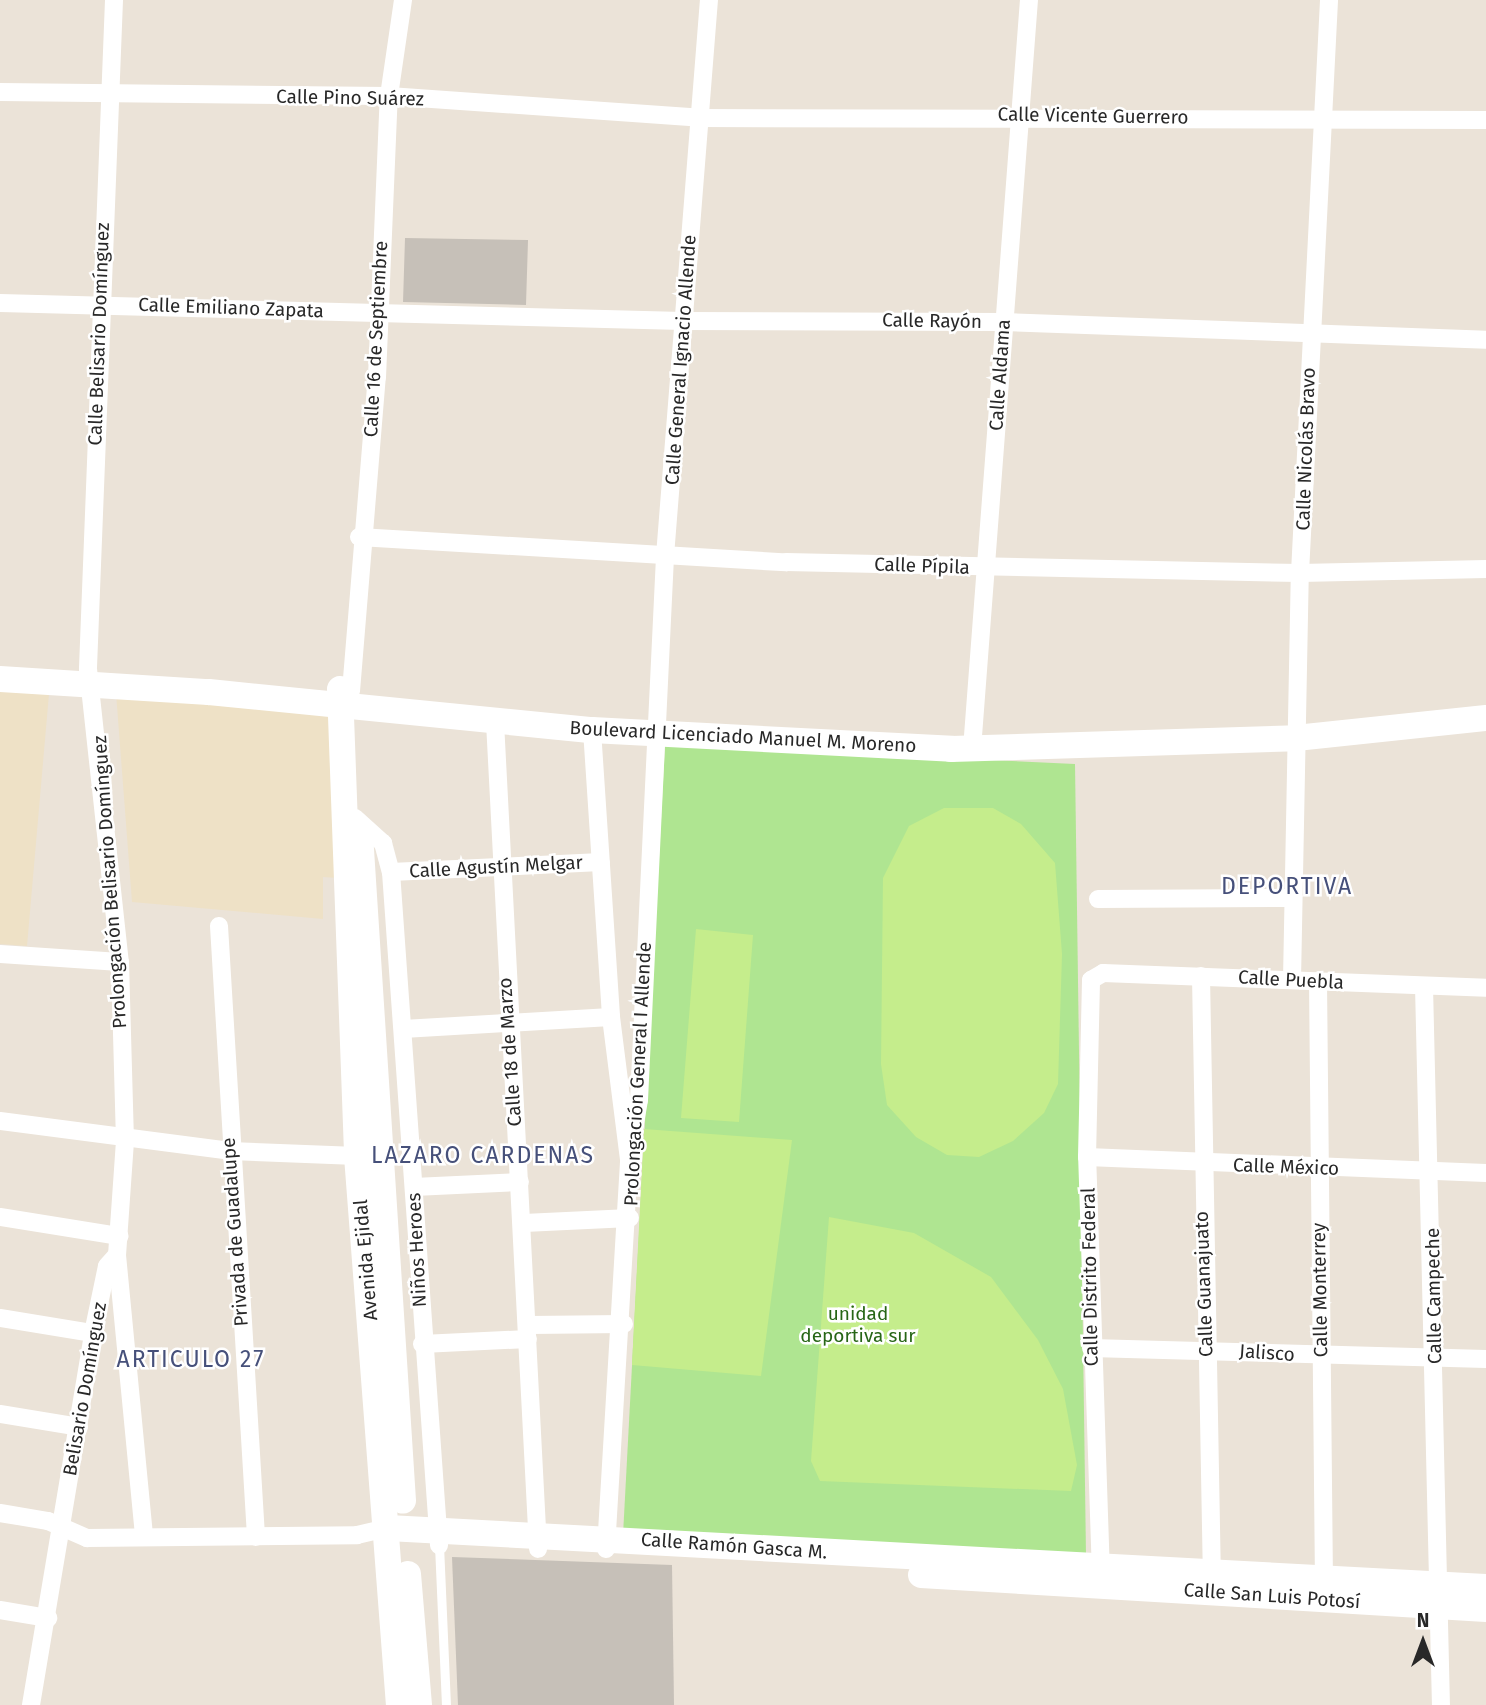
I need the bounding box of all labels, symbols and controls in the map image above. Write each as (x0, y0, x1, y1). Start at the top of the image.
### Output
street label: Calle Pino Suárez (276, 85, 424, 111)
street label: Calle Vicente Guerrero (997, 103, 1189, 129)
street label: Calle Belisario Domínguez (84, 222, 114, 446)
street label: Calle General Ignacio Allende (661, 234, 701, 486)
street label: Calle 16 de Septiembre (359, 240, 393, 438)
street label: Calle Emiliano Zapata (138, 293, 324, 323)
street label: Calle Rayón (882, 309, 982, 333)
street label: Calle Aldama (985, 318, 1015, 432)
street label: Calle Nicolás Bravo (1292, 367, 1320, 531)
street label: Calle Pípila (874, 553, 970, 579)
street label: Boulevard Licenciado Manuel M. Moreno (569, 717, 917, 757)
street label: Prolongación Belisario Domínguez (88, 735, 132, 1029)
street label: Calle Agustín Melgar (409, 851, 583, 883)
district label: DEPORTIVA (1222, 872, 1352, 900)
street label: Prolongación General I Allende (620, 941, 656, 1207)
street label: Calle Puebla (1237, 966, 1345, 994)
street label: Calle 18 de Marzo (493, 977, 527, 1127)
street label: Privada de Guadalupe (217, 1137, 253, 1327)
district label: LAZARO CARDENAS (373, 1141, 593, 1169)
street label: Calle México (1232, 1154, 1340, 1180)
street label: Calle Distrito Federal (1077, 1187, 1103, 1367)
street label: Niños Heroes (403, 1192, 431, 1308)
street label: Avenida Ejidal (349, 1198, 383, 1322)
street label: Calle Guanajuato (1190, 1211, 1218, 1357)
street label: Calle Monterrey (1307, 1222, 1333, 1358)
street label: Calle Campeche (1421, 1228, 1447, 1364)
street label: Belisario Domínguez (58, 1300, 112, 1478)
park label: unidad deportiva sur (800, 1303, 916, 1347)
street label: Jalisco (1239, 1340, 1295, 1366)
district label: ARTICULO 27 (118, 1345, 264, 1373)
street label: Calle Ramón Gasca M. (640, 1528, 828, 1564)
street label: Calle San Luis Potosí (1183, 1578, 1361, 1614)
north arrow (1388, 1607, 1458, 1677)
text: N (1417, 1609, 1429, 1632)

